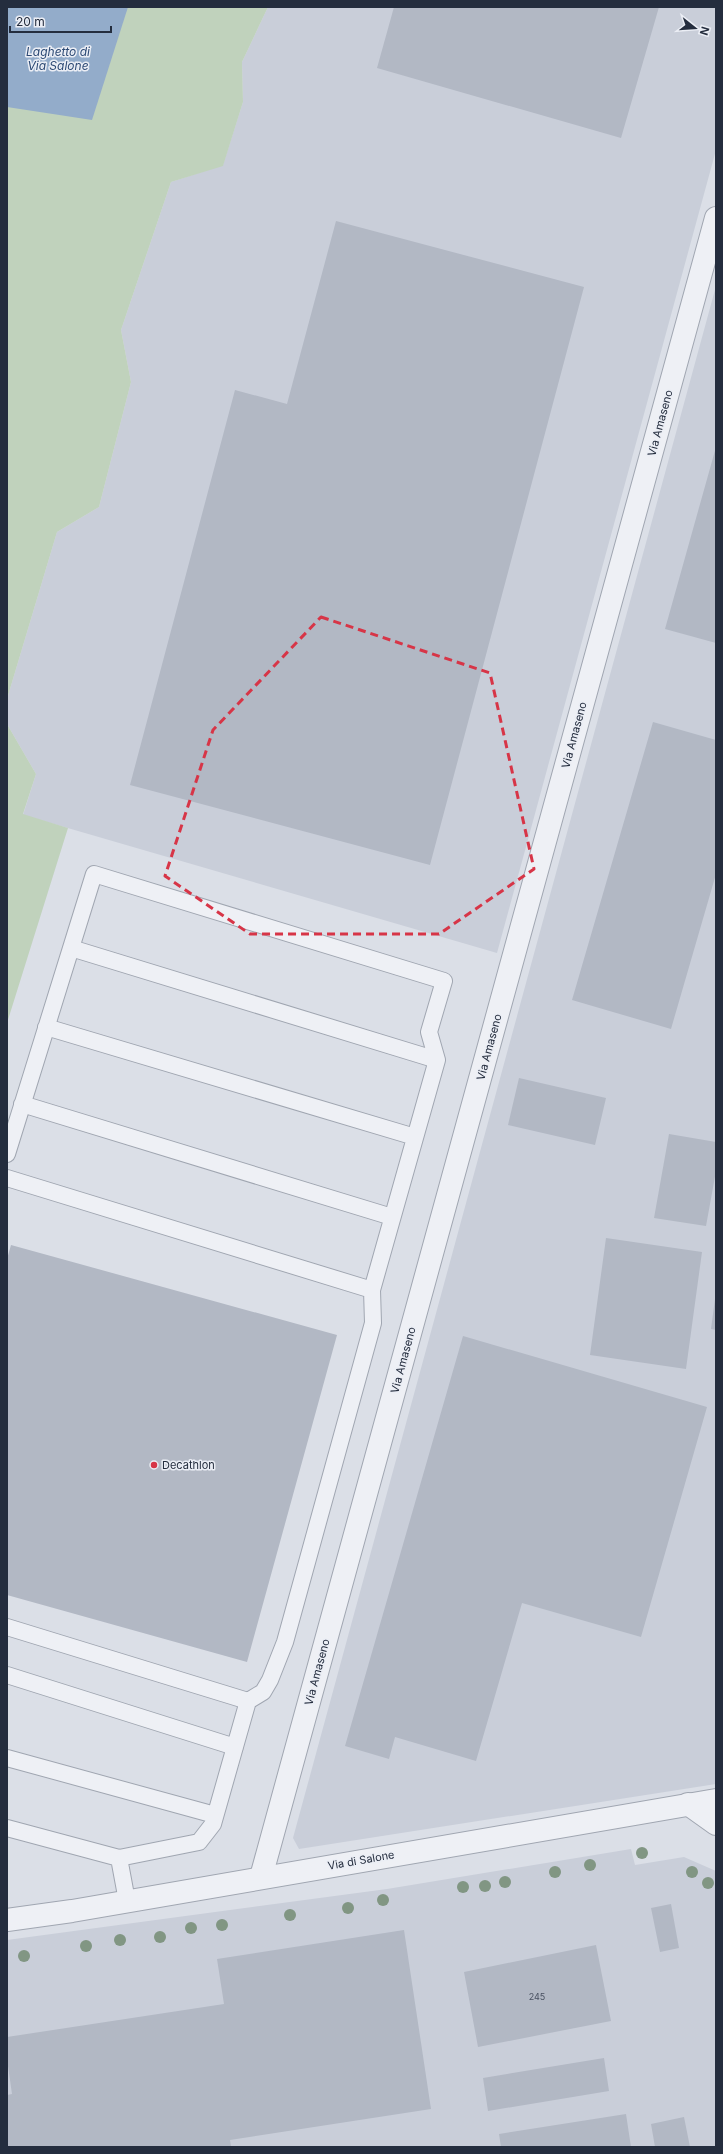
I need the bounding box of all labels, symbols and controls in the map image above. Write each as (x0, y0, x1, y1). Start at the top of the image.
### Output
scale bar (10, 8, 111, 34)
north arrow (675, 8, 715, 48)
text: 20 m (16, 14, 45, 29)
text: N (697, 25, 712, 37)
water label: Laghetto di Via Salone (26, 44, 91, 73)
street label: Via Amaseno (644, 388, 676, 458)
street label: Via Amaseno (558, 700, 590, 770)
street label: Via Amaseno (473, 1012, 505, 1082)
street label: Via Amaseno (387, 1325, 419, 1395)
place label: Decathlon (162, 1458, 215, 1472)
marker: Decathlon (149, 1460, 159, 1470)
street label: Via Amaseno (301, 1637, 333, 1707)
street label: Via di Salone (327, 1847, 395, 1873)
house number: 245 (529, 1991, 545, 2002)

